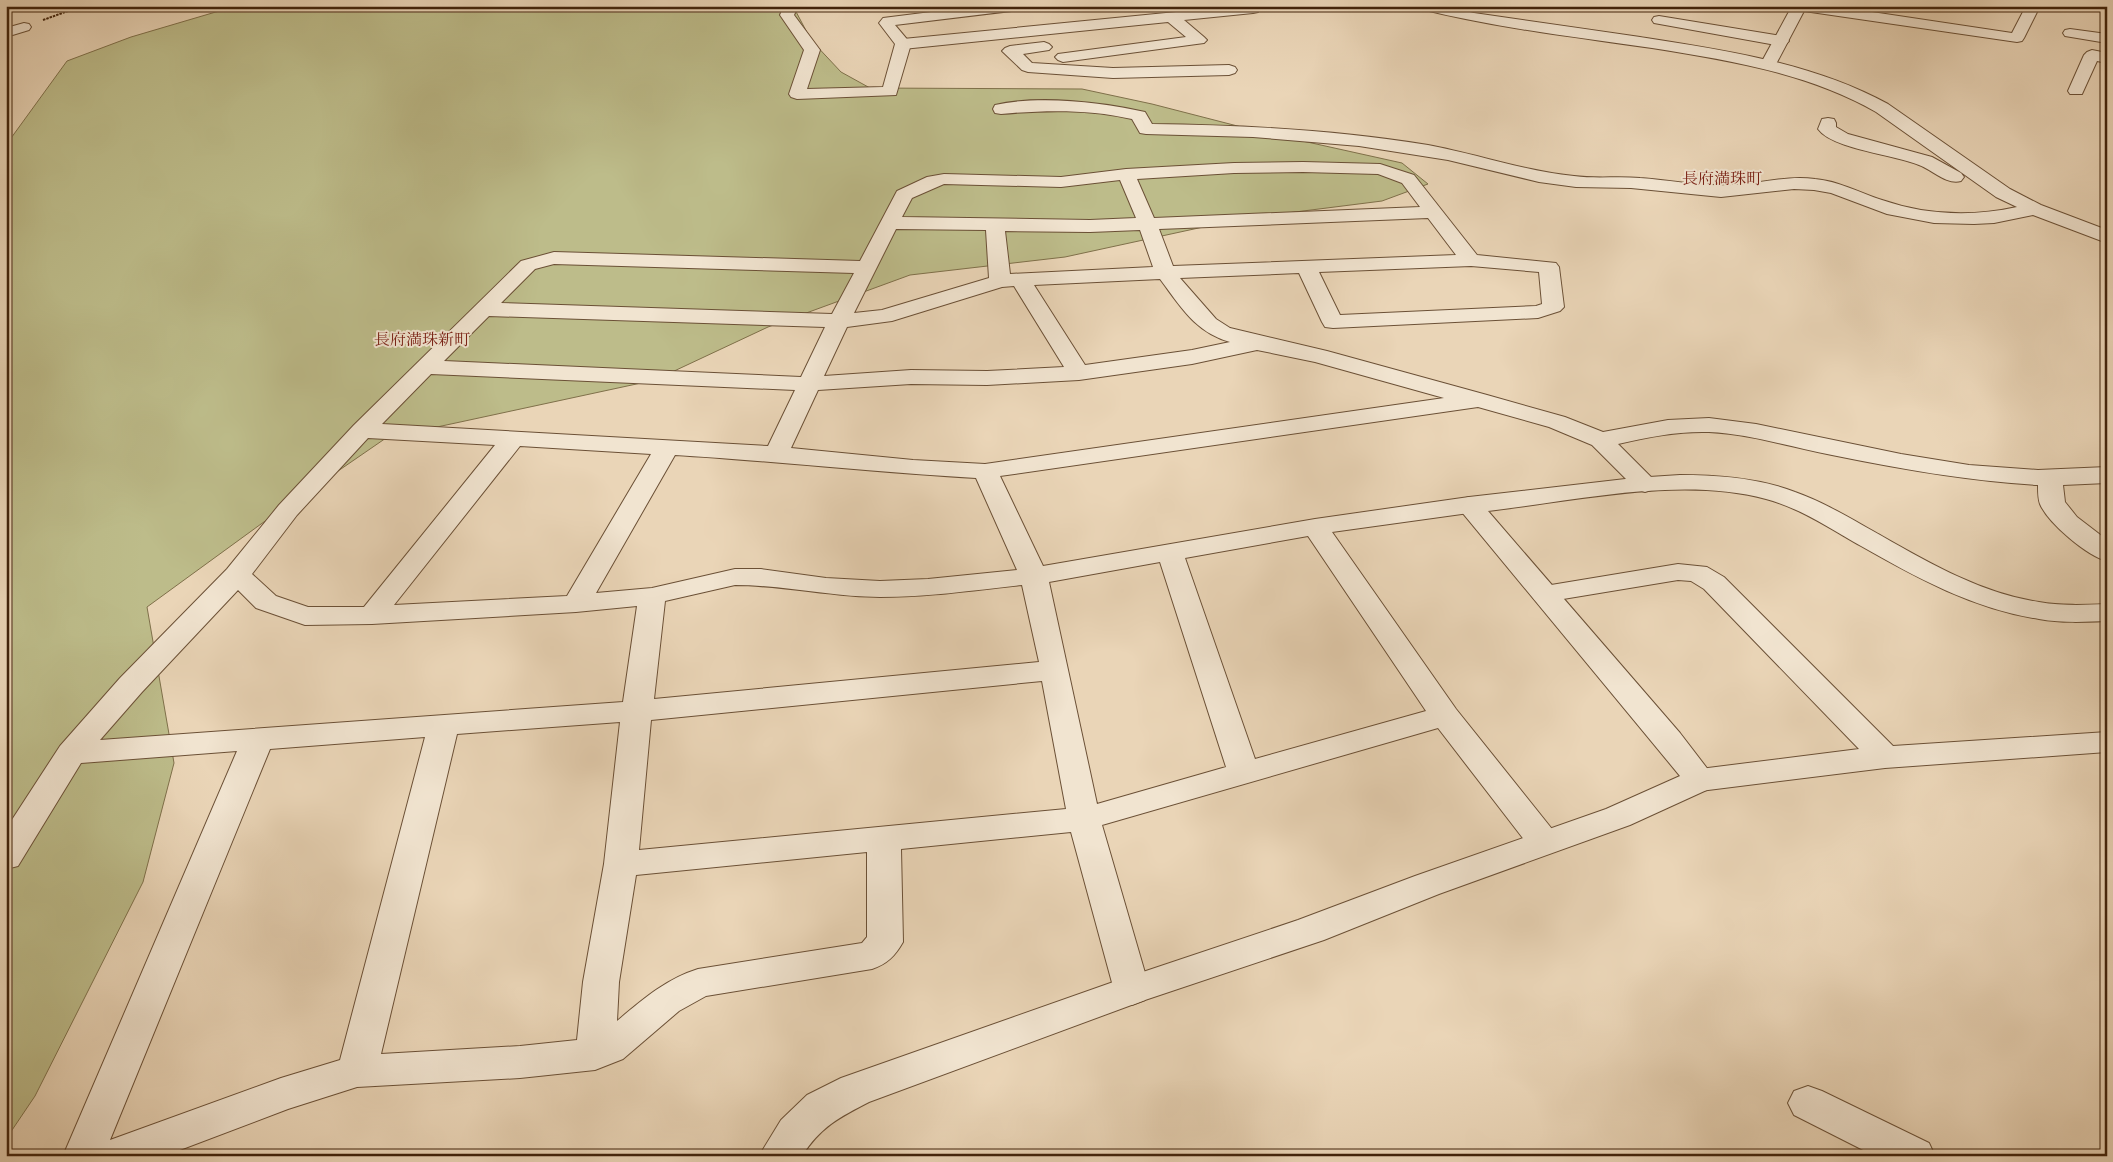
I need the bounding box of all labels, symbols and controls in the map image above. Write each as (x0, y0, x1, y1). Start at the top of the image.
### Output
district label: 長府満珠町 (1682, 169, 1762, 192)
district label: 長府満珠新町 (374, 330, 470, 353)

